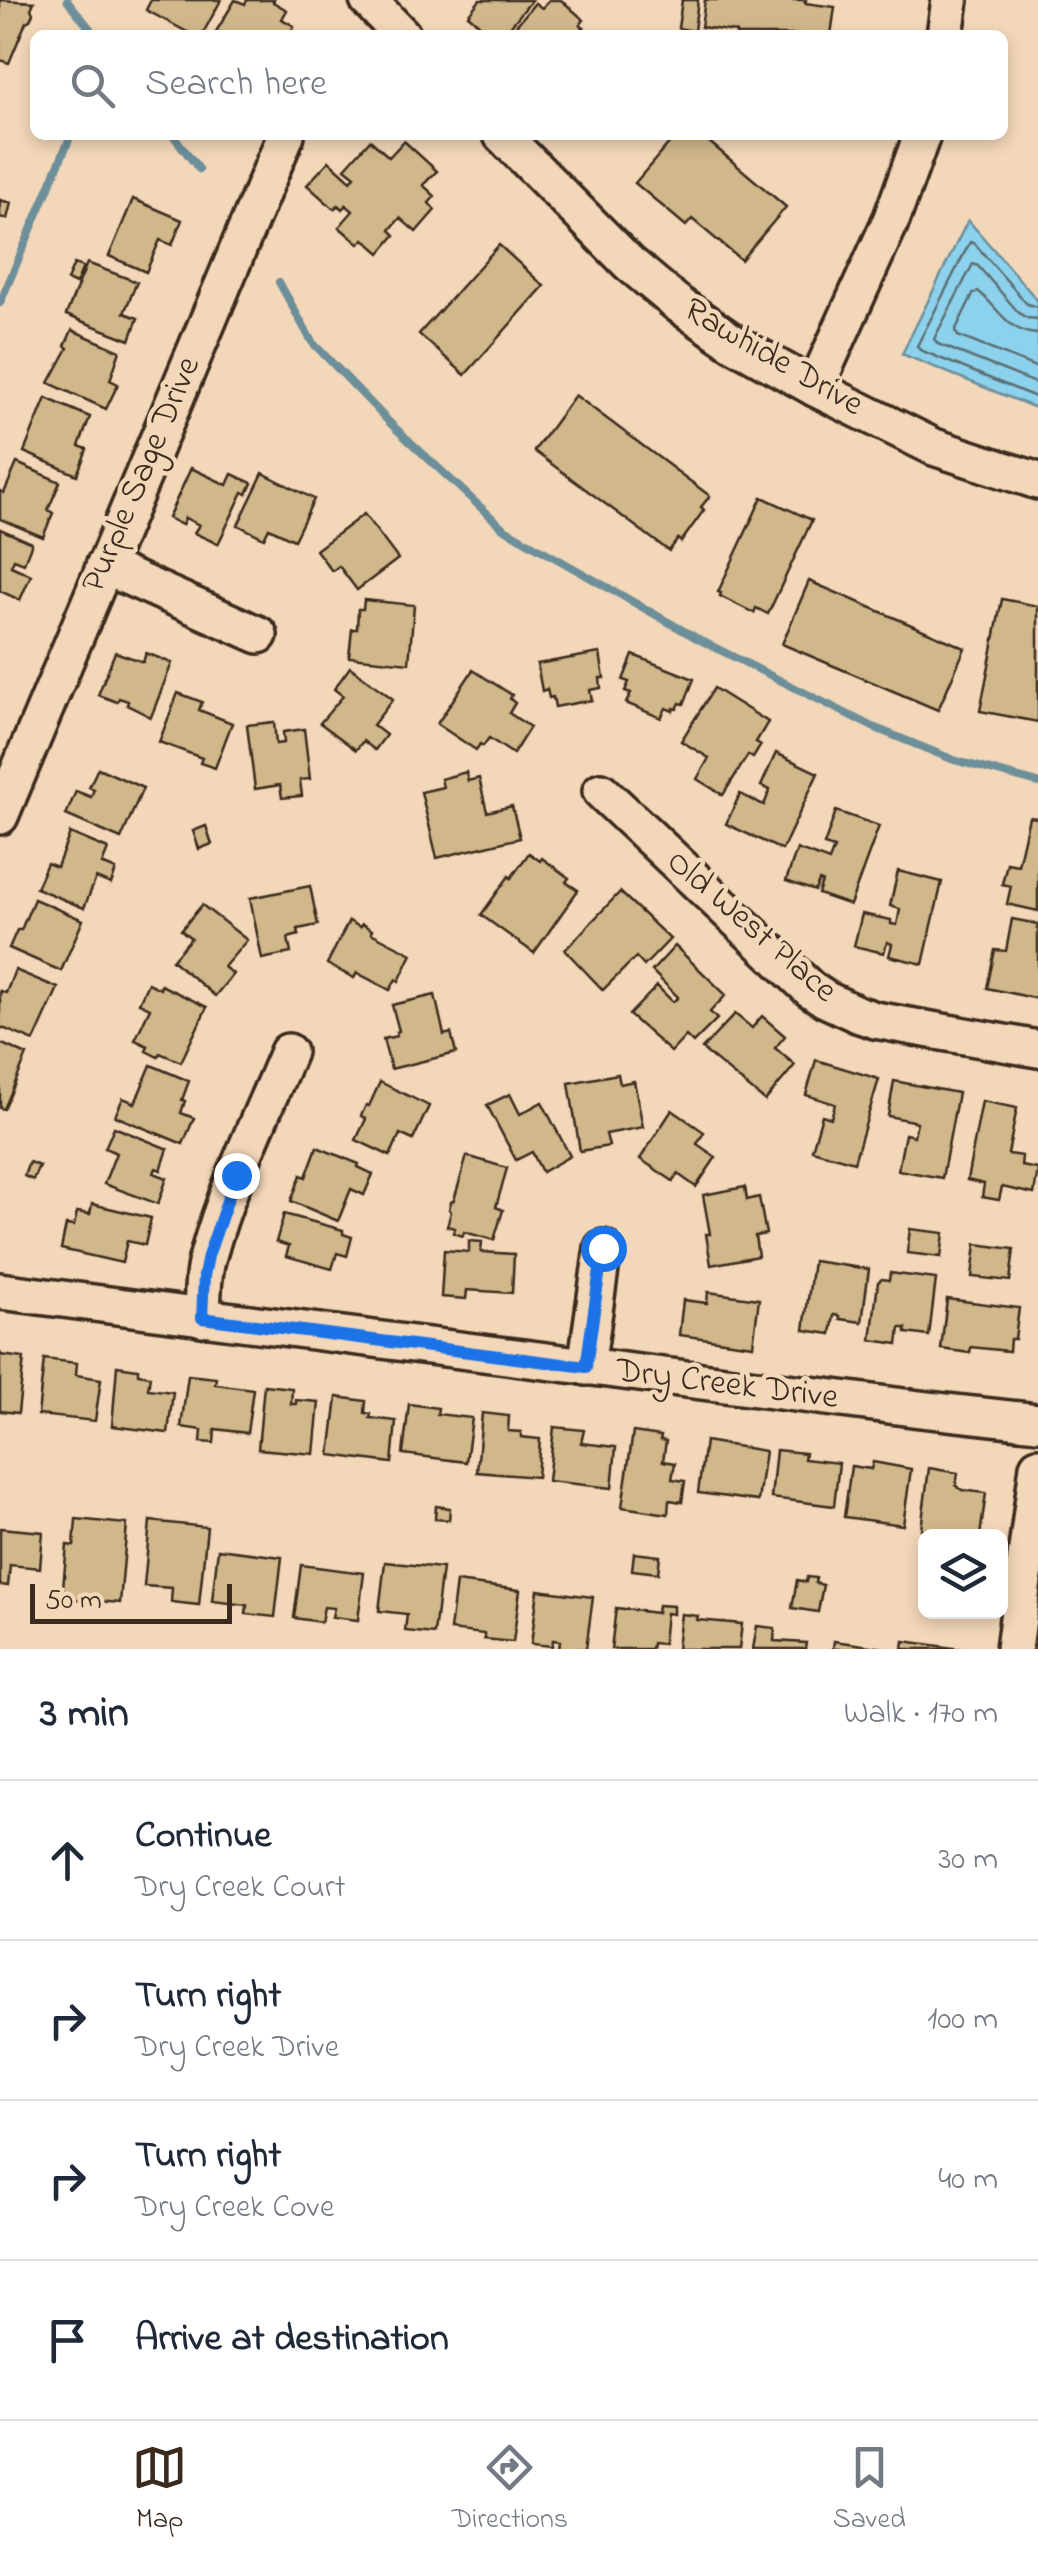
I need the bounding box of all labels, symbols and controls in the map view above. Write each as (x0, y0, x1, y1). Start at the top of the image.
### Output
search box (30, 30, 1008, 140)
text: Search here (145, 57, 327, 113)
icon: search (65, 58, 120, 113)
street label: Rawhide Drive (673, 286, 873, 430)
street label: Purple Sage Drive (69, 349, 215, 601)
street label: Old West Place (654, 838, 848, 1016)
route end (214, 1153, 260, 1199)
route start (581, 1226, 627, 1272)
street label: Dry Creek Drive (612, 1346, 841, 1424)
map controls (918, 1529, 1008, 1619)
button: layers (918, 1529, 1008, 1619)
scale bar (30, 1579, 232, 1624)
text: 50 m (45, 1581, 102, 1622)
text: 3 min (40, 1684, 129, 1745)
text: Walk · 170 m (844, 1691, 998, 1738)
text: Continue (135, 1809, 271, 1865)
icon: ahead (40, 1833, 95, 1888)
text: 30 m (938, 1837, 998, 1884)
text: Dry Creek Court (135, 1865, 345, 1912)
text: Turn right (135, 1969, 281, 2025)
icon: right (40, 1993, 95, 2048)
text: 100 m (927, 1997, 998, 2044)
text: Dry Creek Drive (135, 2025, 339, 2072)
text: Turn right (135, 2129, 281, 2185)
icon: right (40, 2153, 95, 2208)
text: 40 m (938, 2157, 998, 2204)
text: Dry Creek Cove (135, 2185, 334, 2232)
text: Arrive at destination (135, 2312, 449, 2368)
icon: arrive (40, 2313, 95, 2368)
tab: Map (132, 2440, 187, 2541)
tab: Directions (452, 2440, 568, 2541)
tab: Saved (833, 2440, 906, 2541)

